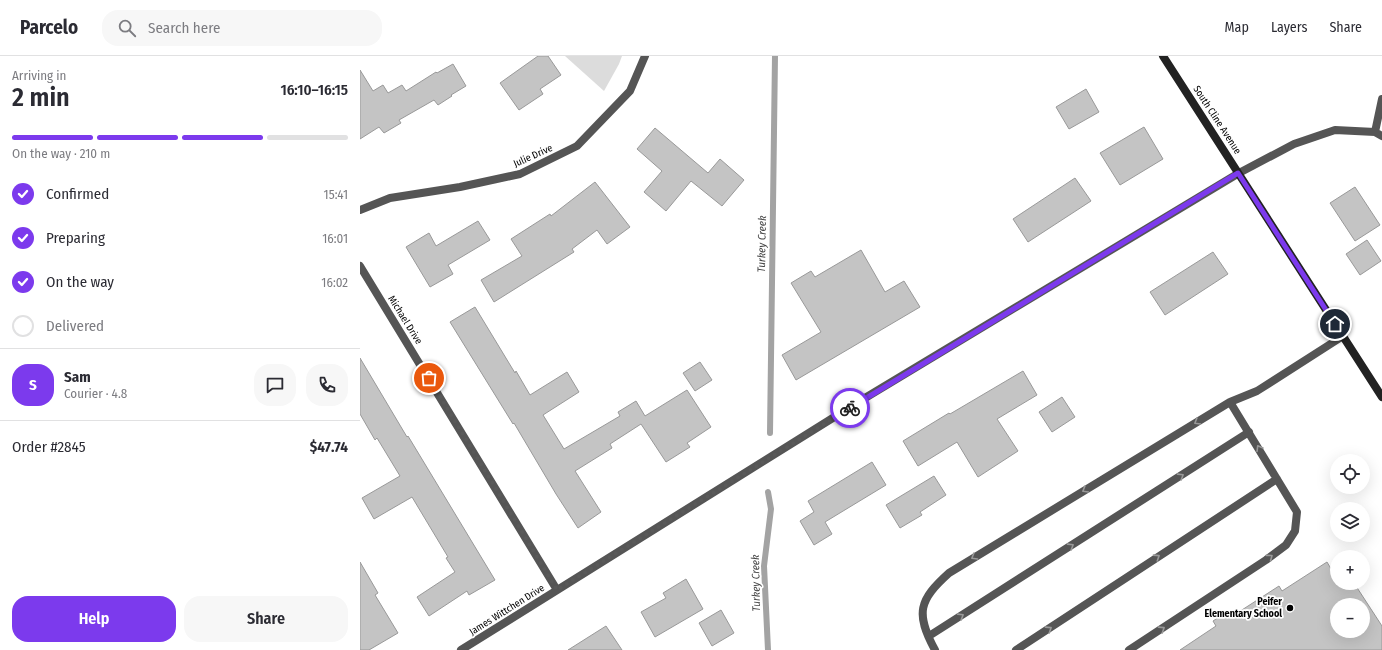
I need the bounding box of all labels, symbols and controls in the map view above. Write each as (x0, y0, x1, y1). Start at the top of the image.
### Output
search box (102, 10, 382, 46)
text: Parcelo (20, 16, 78, 39)
icon: search (116, 17, 138, 39)
text: Search here (148, 19, 220, 37)
text: Map (1225, 19, 1249, 36)
text: Layers (1271, 19, 1307, 36)
text: Share (1329, 19, 1362, 36)
text: Arriving in (12, 68, 66, 83)
text: 16:10–16:15 (280, 81, 348, 99)
text: 2 min (12, 82, 70, 113)
street label: South Cline Avenue (1190, 84, 1244, 156)
street label: Julie Drive (512, 142, 554, 170)
text: On the way · 210 m (12, 146, 110, 161)
icon: check (12, 183, 34, 205)
text: Confirmed (46, 185, 109, 203)
text: 15:41 (324, 187, 348, 202)
water label: Turkey Creek (755, 215, 769, 273)
icon: check (12, 227, 34, 249)
text: Preparing (46, 229, 105, 247)
text: 16:01 (322, 231, 348, 246)
icon: check (12, 271, 34, 293)
text: On the way (46, 273, 114, 291)
text: 16:02 (321, 275, 348, 290)
street label: Michael Drive (385, 293, 425, 347)
pin (1318, 307, 1352, 341)
icon: home (1324, 313, 1346, 335)
text: Delivered (46, 317, 104, 335)
pin (412, 361, 446, 395)
button: chat (254, 364, 296, 406)
button: phone (306, 364, 348, 406)
icon: bag (418, 367, 440, 389)
text: Sam (64, 368, 91, 386)
text: S (29, 376, 37, 394)
text: Courier · 4.8 (64, 386, 127, 401)
courier (830, 388, 870, 428)
icon: bike (839, 397, 861, 419)
one-way arrow (1194, 418, 1201, 425)
text: Order #2845 (12, 438, 86, 456)
text: $47.74 (310, 438, 348, 456)
one-way arrow (1256, 446, 1263, 453)
map controls (1330, 454, 1370, 638)
button: locate (1330, 454, 1370, 494)
one-way arrow (1177, 473, 1184, 481)
one-way arrow (1083, 485, 1090, 492)
button: layers (1330, 502, 1370, 542)
one-way arrow (1067, 543, 1074, 550)
button: + (1330, 550, 1370, 590)
one-way arrow (971, 553, 978, 560)
water label: Turkey Creek (749, 554, 763, 612)
one-way arrow (1153, 555, 1160, 562)
one-way arrow (1266, 555, 1273, 562)
street label: James Wittchen Drive (467, 582, 547, 638)
button: Help (12, 596, 176, 642)
button: Share (184, 596, 348, 642)
place label: Peifer Elementary School (1205, 596, 1282, 620)
button: − (1330, 598, 1370, 638)
marker: Peifer Elementary School (1285, 603, 1295, 613)
one-way arrow (957, 613, 964, 620)
one-way arrow (1045, 626, 1052, 633)
one-way arrow (1158, 626, 1165, 633)

